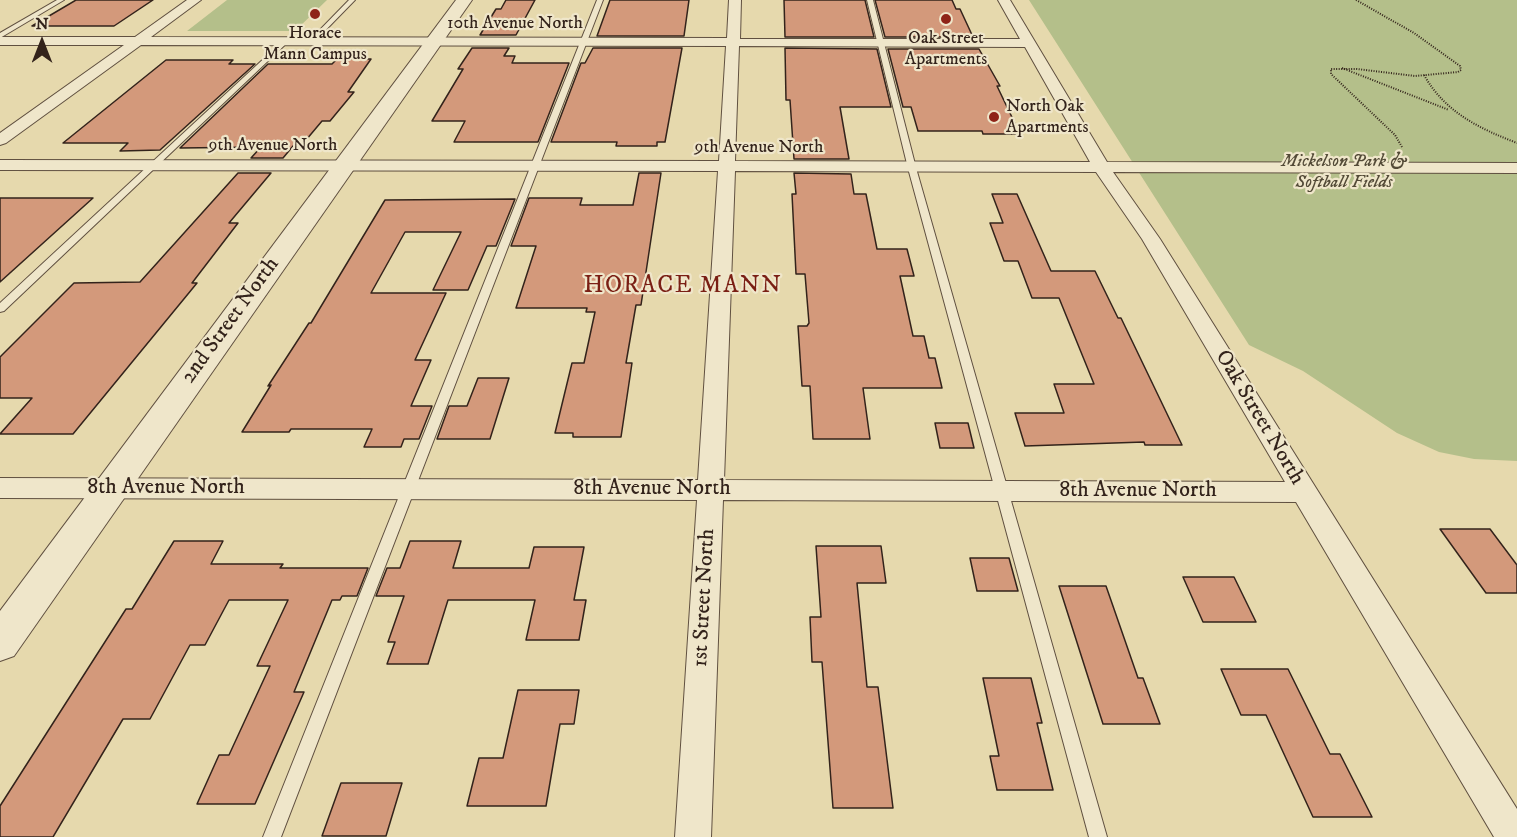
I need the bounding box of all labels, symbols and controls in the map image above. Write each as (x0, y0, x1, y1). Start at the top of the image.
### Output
marker: Horace Mann Campus (308, 7, 322, 21)
north arrow (12, 12, 72, 72)
marker: Oak Street Apartments (939, 12, 953, 26)
street label: 10th Avenue North (447, 13, 583, 35)
text: N (35, 14, 49, 34)
place label: Horace Mann Campus (263, 23, 367, 66)
place label: Oak Street Apartments (905, 28, 987, 70)
place label: North Oak Apartments (1006, 96, 1089, 138)
marker: North Oak Apartments (987, 110, 1001, 124)
street label: 9th Avenue North (209, 135, 337, 157)
street label: 9th Avenue North (695, 137, 823, 159)
park label: Mickelson Park & Softball Fields (1282, 151, 1406, 194)
street label: 2nd Street North (176, 253, 286, 389)
district label: HORACE MANN (584, 273, 782, 301)
street label: Oak Street North (1208, 346, 1310, 490)
street label: 8th Avenue North (87, 475, 245, 501)
street label: 8th Avenue North (573, 476, 731, 502)
street label: 8th Avenue North (1059, 478, 1217, 504)
street label: 1st Street North (688, 528, 722, 668)

